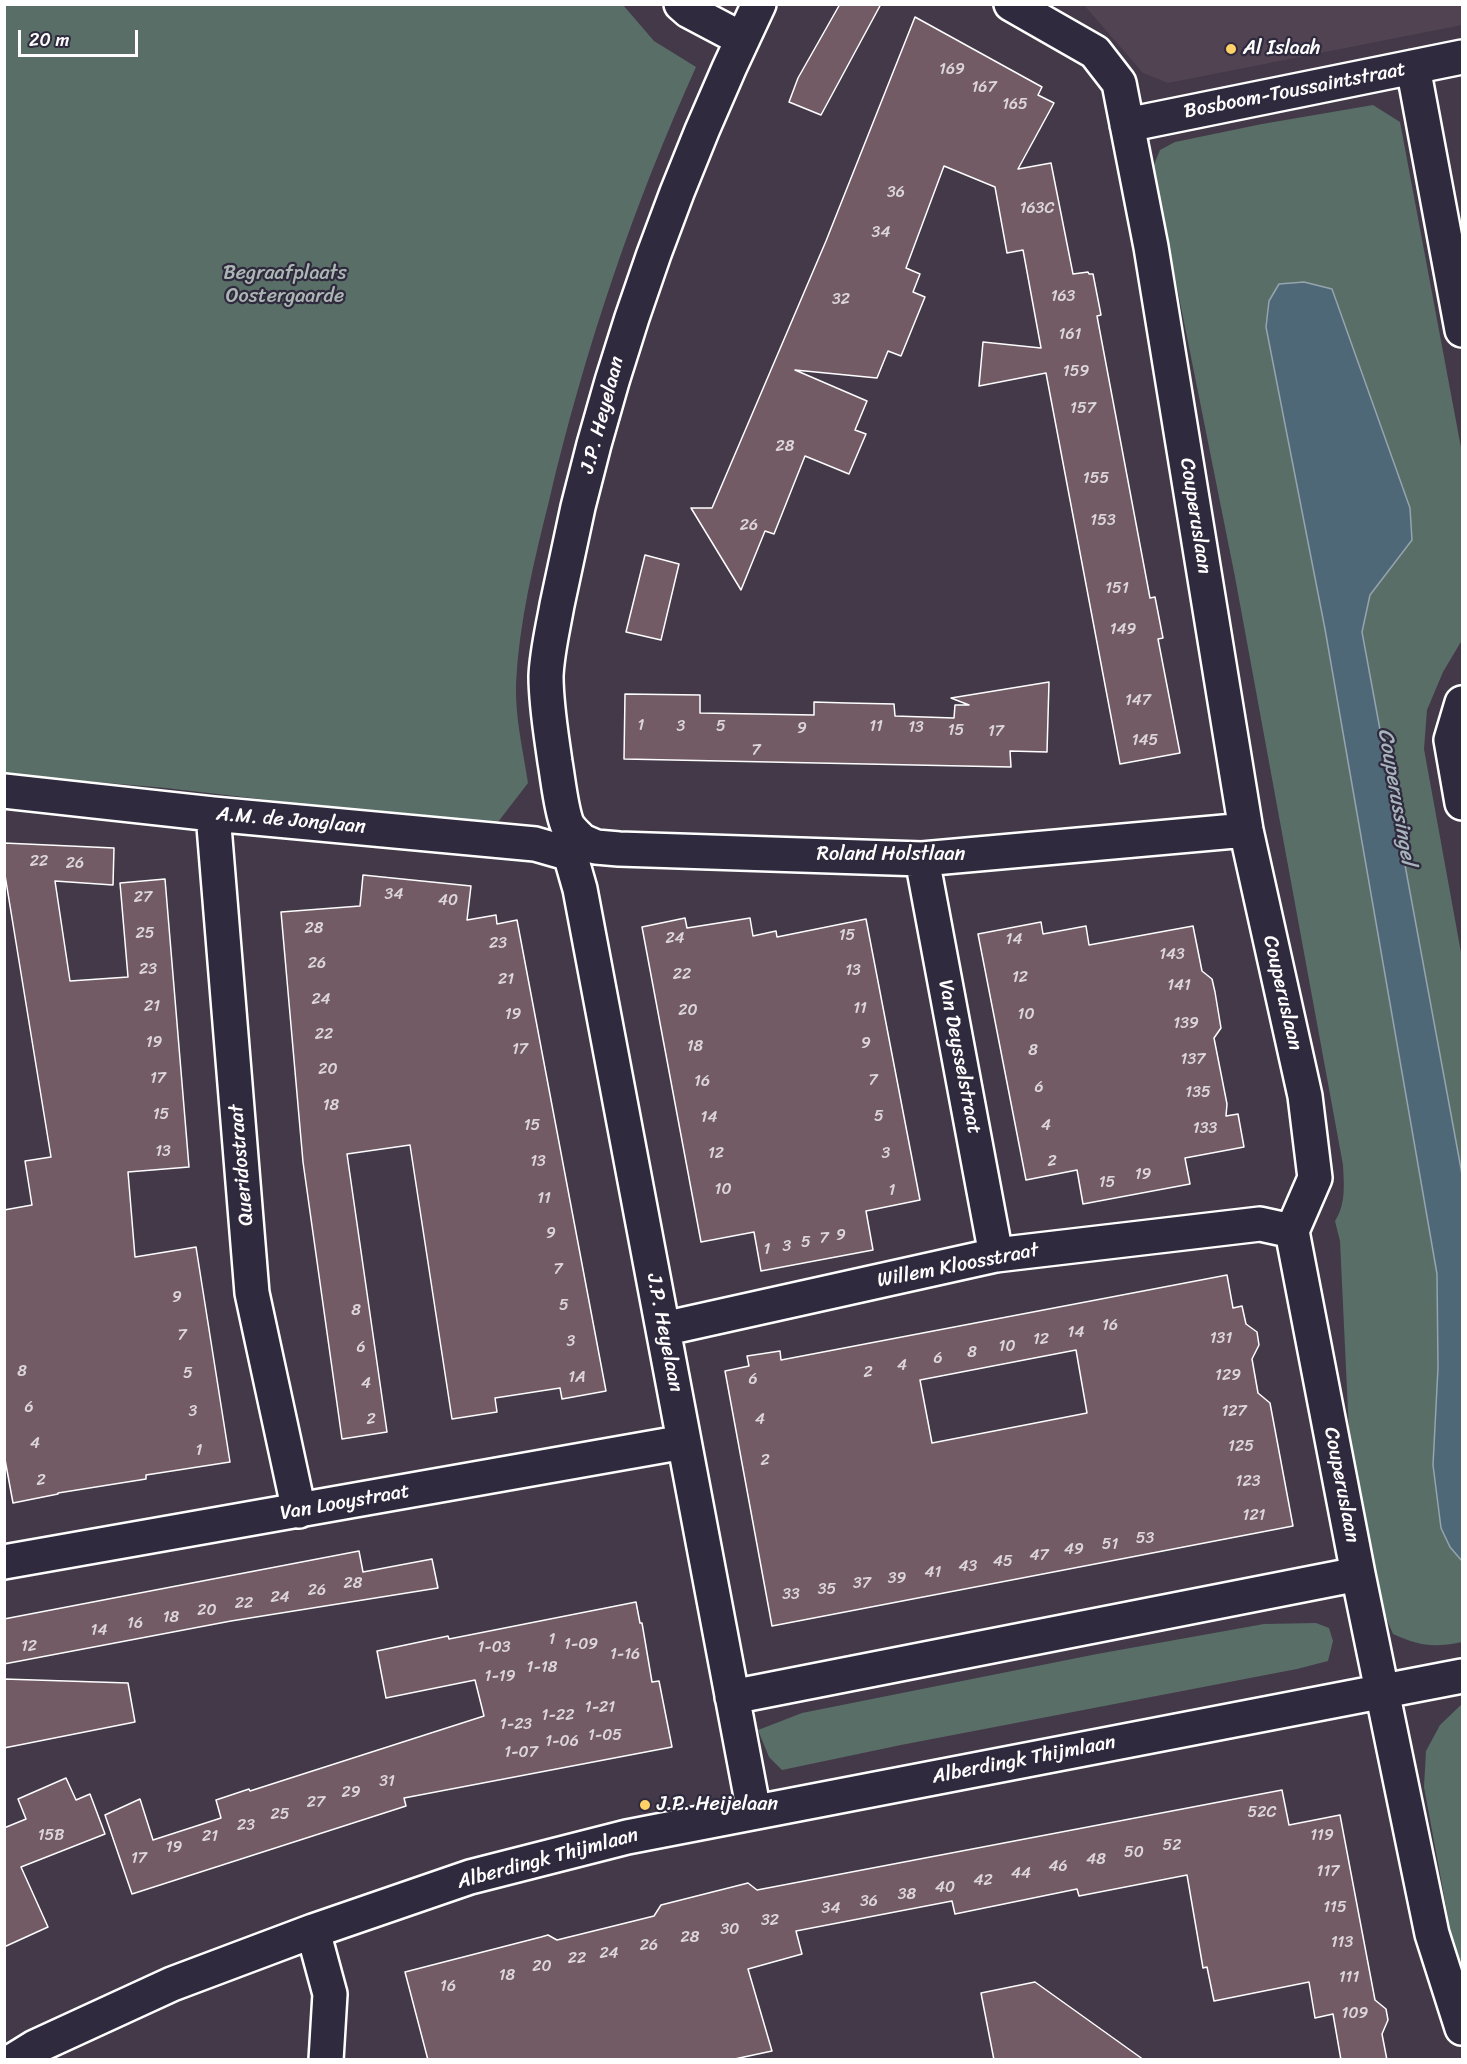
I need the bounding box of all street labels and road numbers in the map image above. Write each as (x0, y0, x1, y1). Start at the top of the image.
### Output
street label: Bosboom-Toussaintstraat (1182, 58, 1408, 124)
street label: J.P. Heyelaan (576, 354, 630, 476)
street label: Couperuslaan (1174, 456, 1216, 576)
street label: A.M. de Jonglaan (215, 803, 367, 839)
street label: Roland Holstlaan (817, 843, 965, 867)
street label: Couperuslaan (1257, 933, 1307, 1053)
street label: Van Deysselstraat (932, 978, 986, 1136)
street label: Queridostraat (225, 1103, 259, 1227)
street label: Willem Kloosstraat (875, 1239, 1041, 1293)
street label: J.P. Heyelaan (641, 1272, 687, 1394)
street label: Couperuslaan (1318, 1425, 1364, 1545)
street label: Van Looystraat (279, 1480, 411, 1526)
street label: Alberdingk Thijmlaan (930, 1730, 1118, 1790)
street label: Alberdingk Thijmlaan (455, 1823, 641, 1895)

